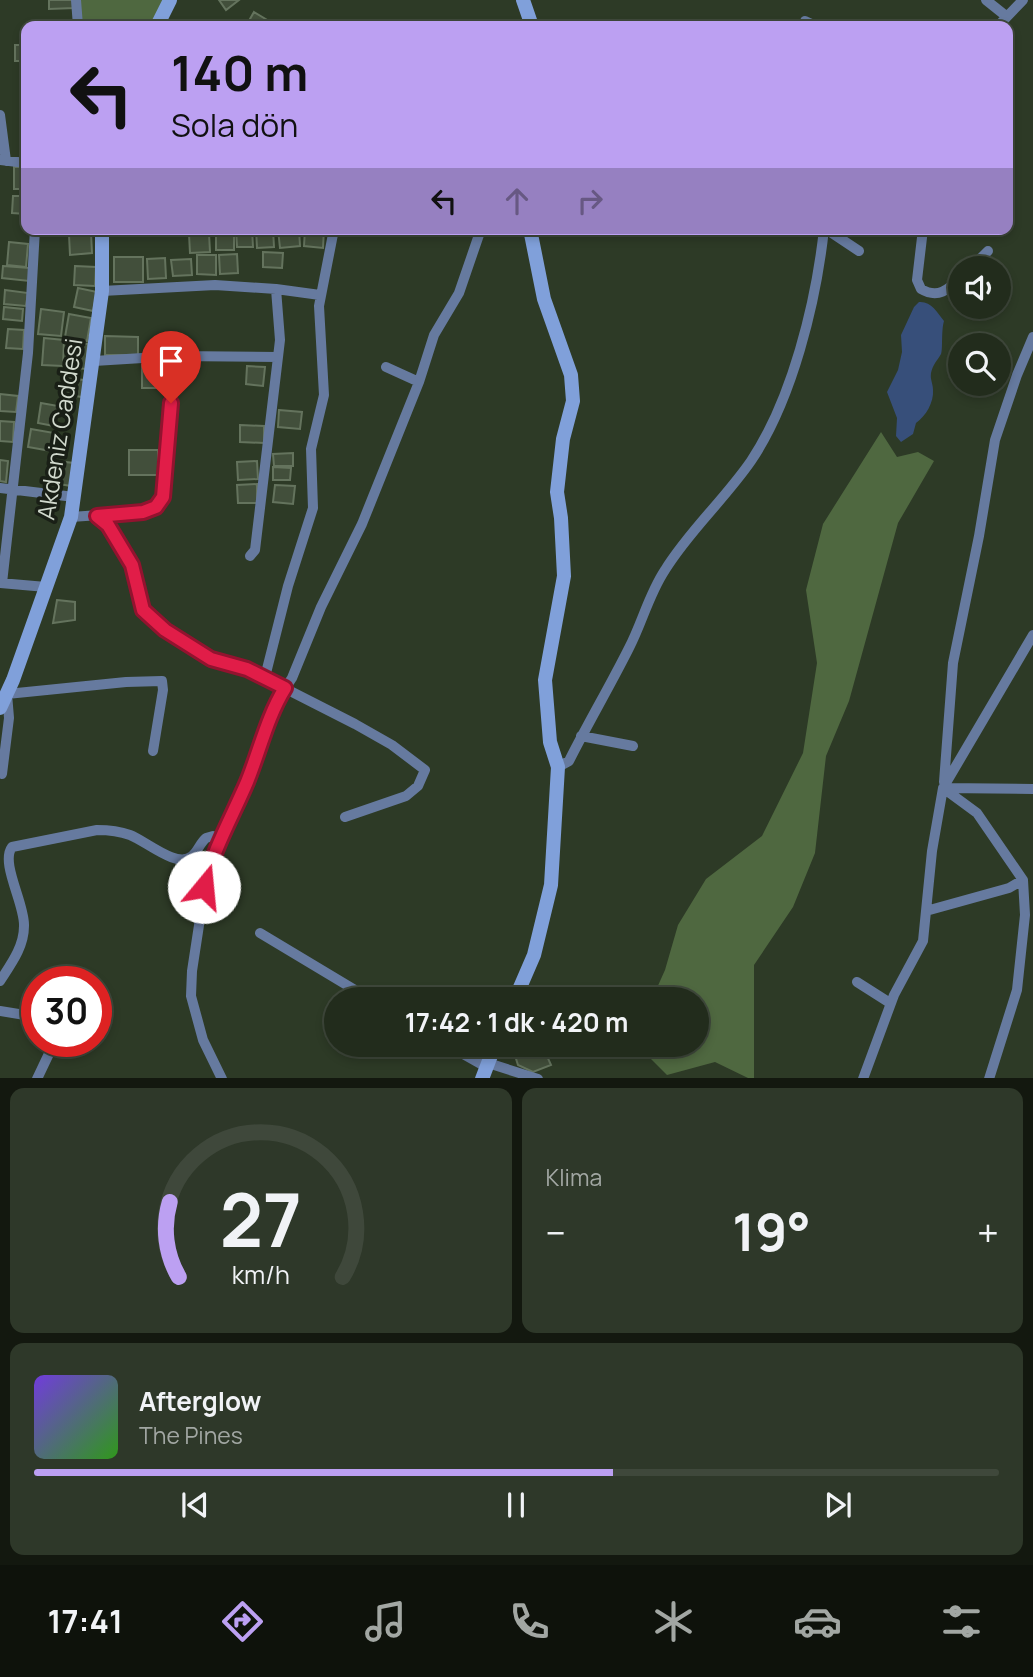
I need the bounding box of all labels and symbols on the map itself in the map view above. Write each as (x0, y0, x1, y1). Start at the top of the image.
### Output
pin (141, 331, 201, 403)
street label: Akdeniz Caddesi (28, 336, 90, 522)
position arrow (167, 850, 241, 924)
speed limit sign: 30 (21, 966, 112, 1057)

